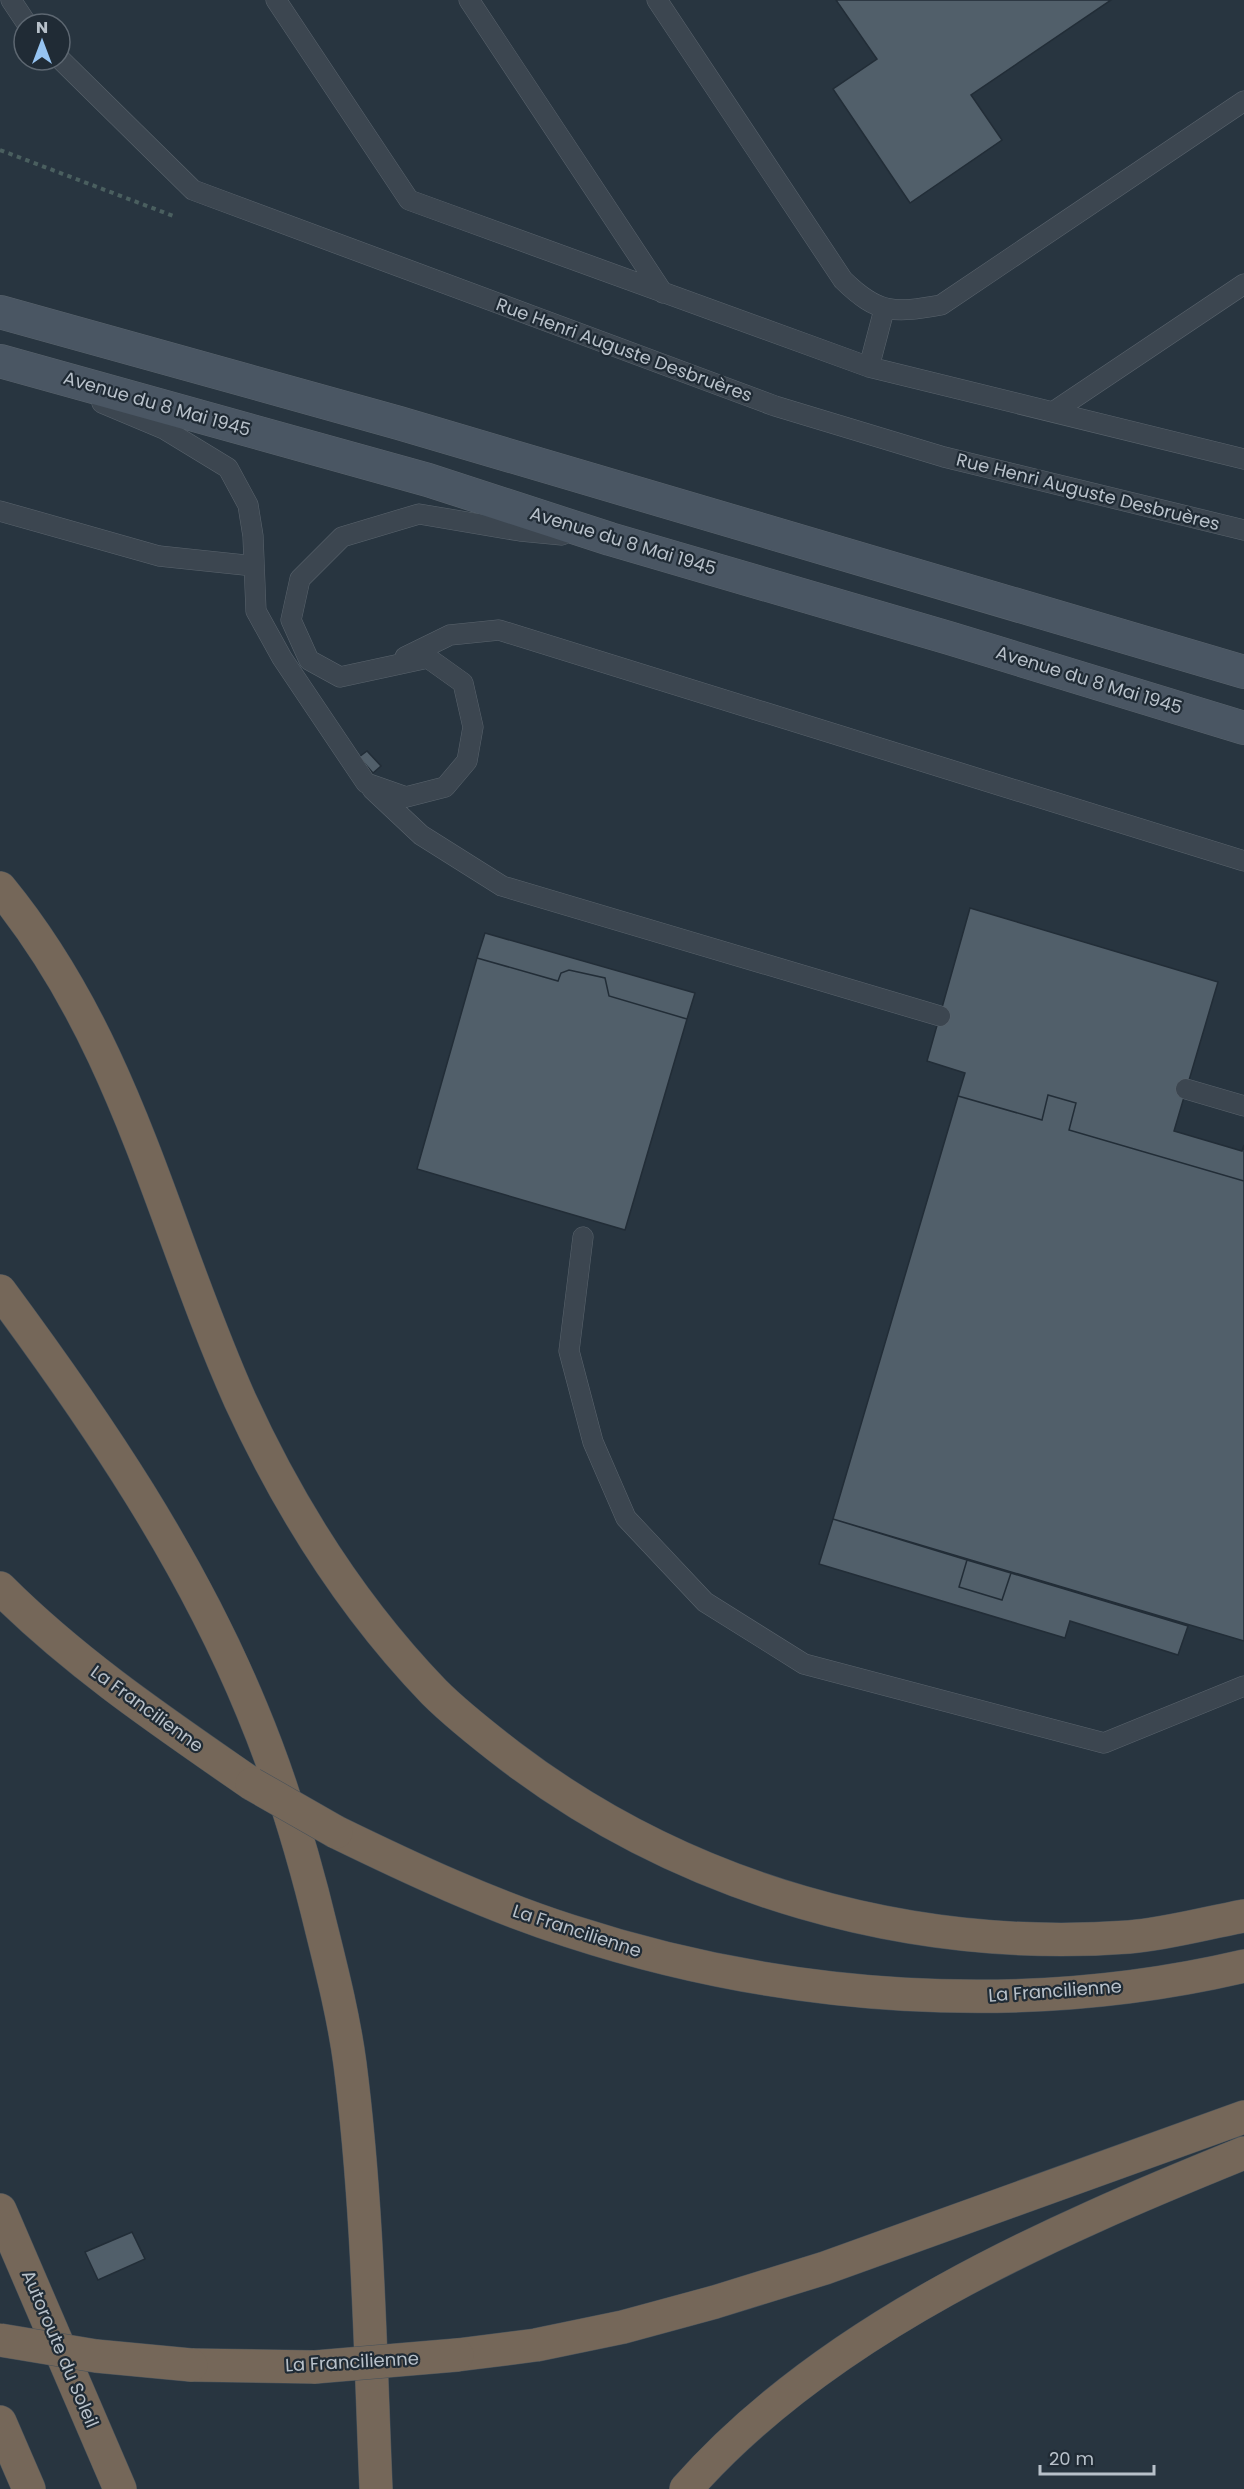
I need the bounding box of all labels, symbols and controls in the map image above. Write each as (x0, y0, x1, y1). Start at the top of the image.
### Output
north arrow (12, 12, 72, 72)
text: N (36, 16, 48, 39)
street label: Rue Henri Auguste Desbruères (493, 291, 756, 408)
street label: Avenue du 8 Mai 1945 (61, 365, 254, 442)
street label: Rue Henri Auguste Desbruères (954, 447, 1223, 536)
street label: Avenue du 8 Mai 1945 (527, 500, 719, 581)
street label: Avenue du 8 Mai 1945 (993, 639, 1185, 720)
street label: La Francilienne (86, 1659, 209, 1758)
street label: La Francilienne (510, 1898, 645, 1963)
street label: La Francilienne (987, 1973, 1123, 2008)
street label: Autoroute du Soleil (16, 2266, 105, 2431)
street label: La Francilienne (285, 2346, 419, 2377)
scale bar (1040, 2438, 1154, 2476)
text: 20 m (1049, 2446, 1094, 2471)

